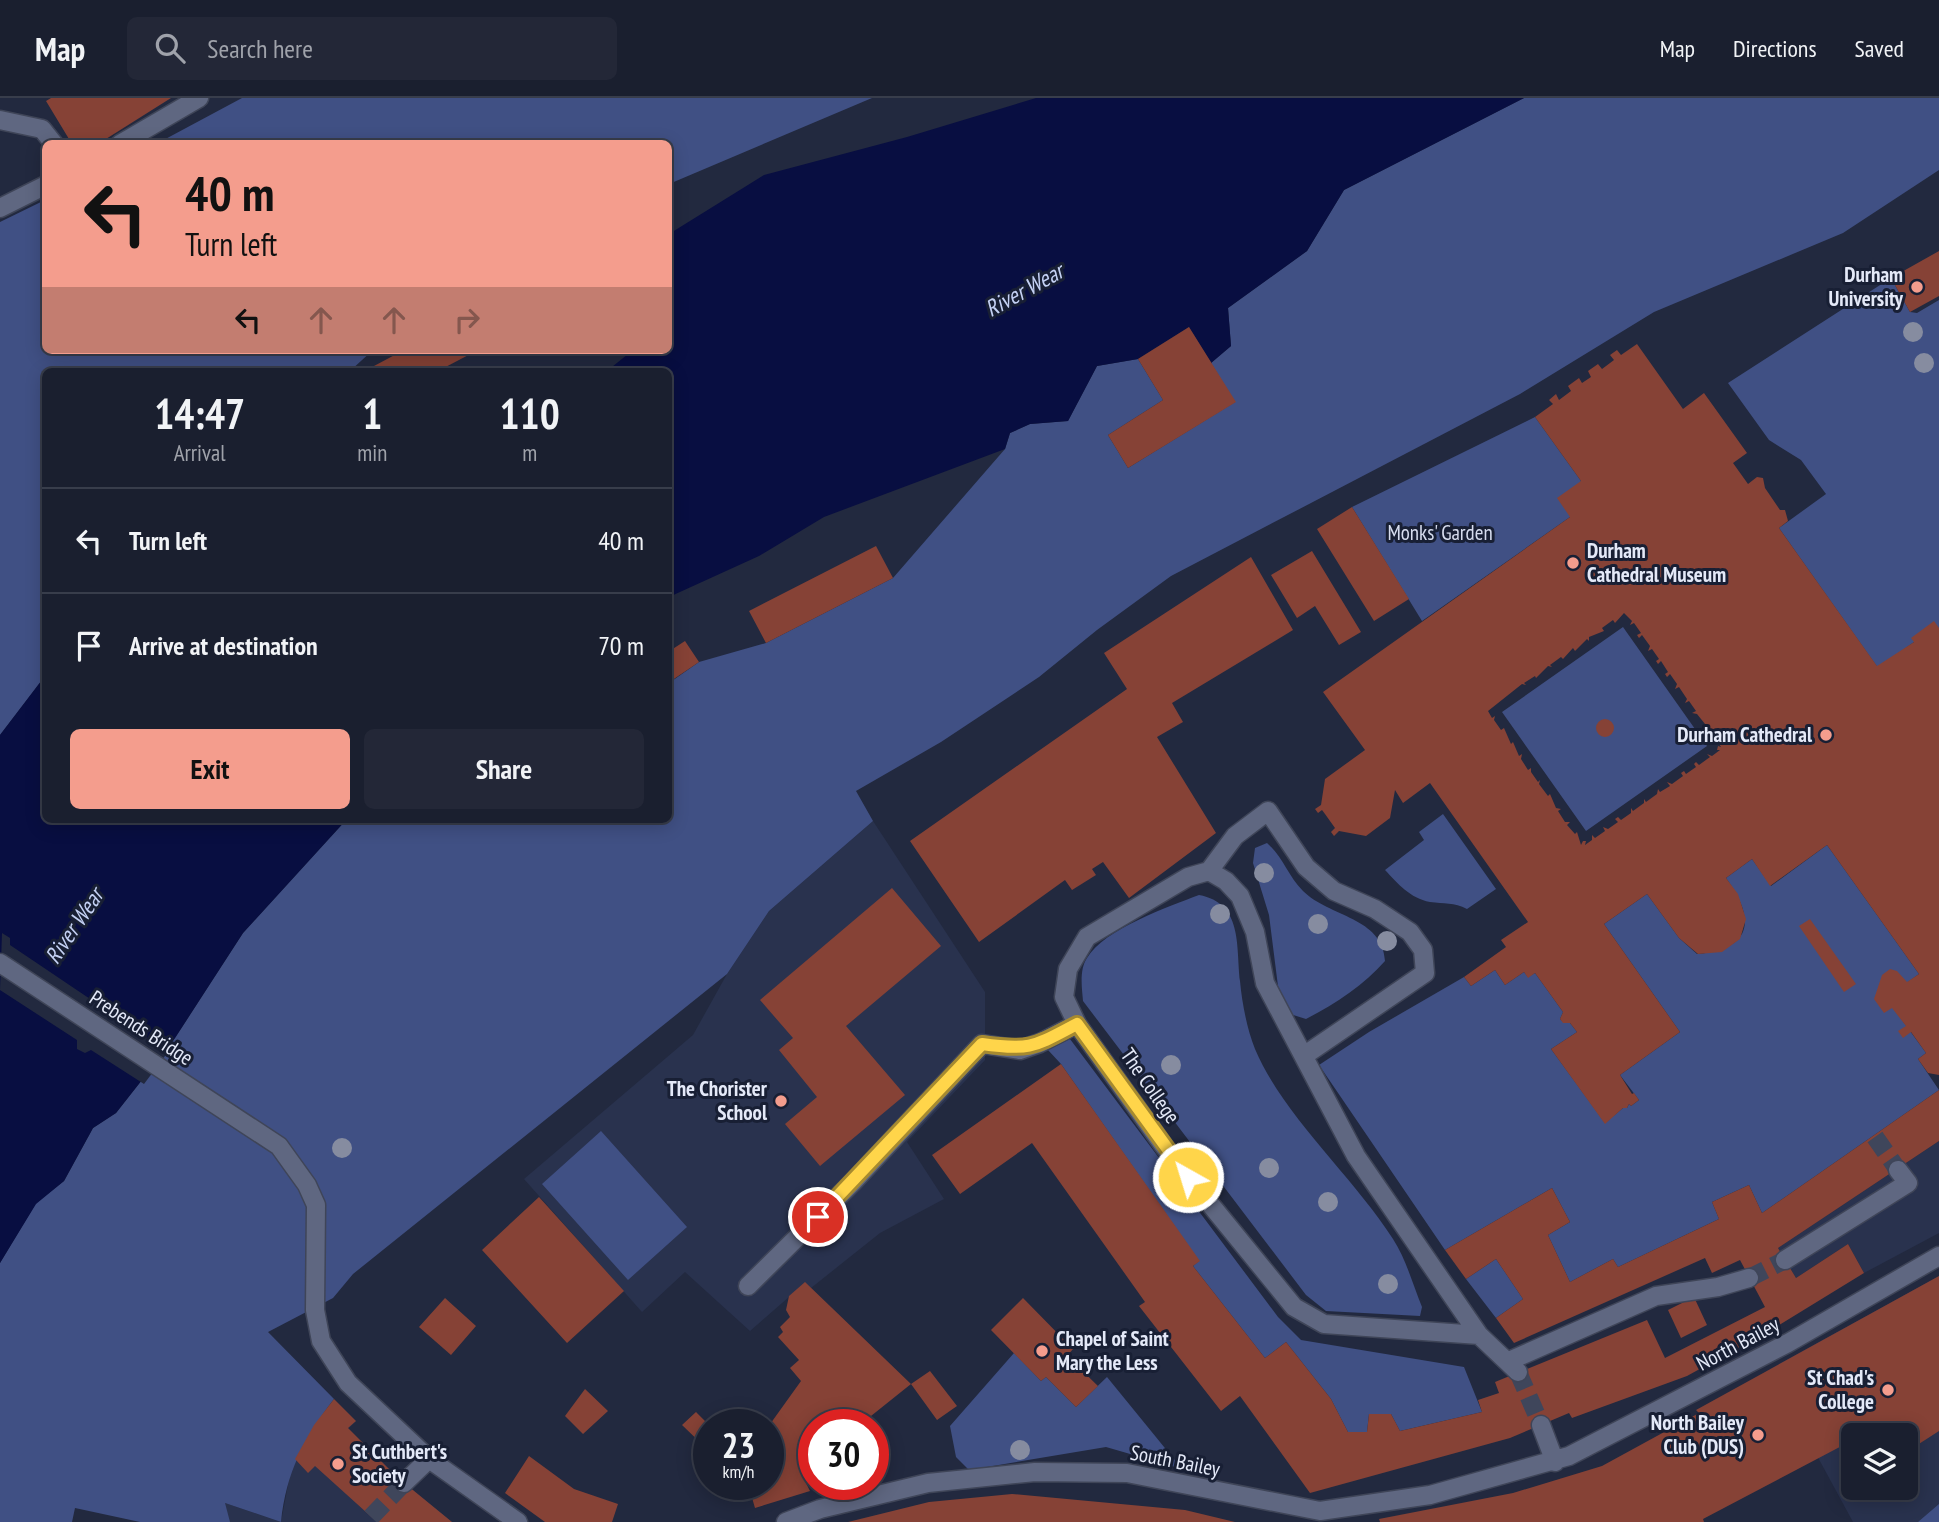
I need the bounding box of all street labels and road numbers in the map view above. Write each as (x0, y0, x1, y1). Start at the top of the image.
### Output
street label: Prebends Bridge (84, 984, 198, 1071)
street label: The College (1115, 1043, 1186, 1129)
street label: North Bailey (1692, 1310, 1784, 1377)
street label: South Bailey (1128, 1439, 1222, 1482)

